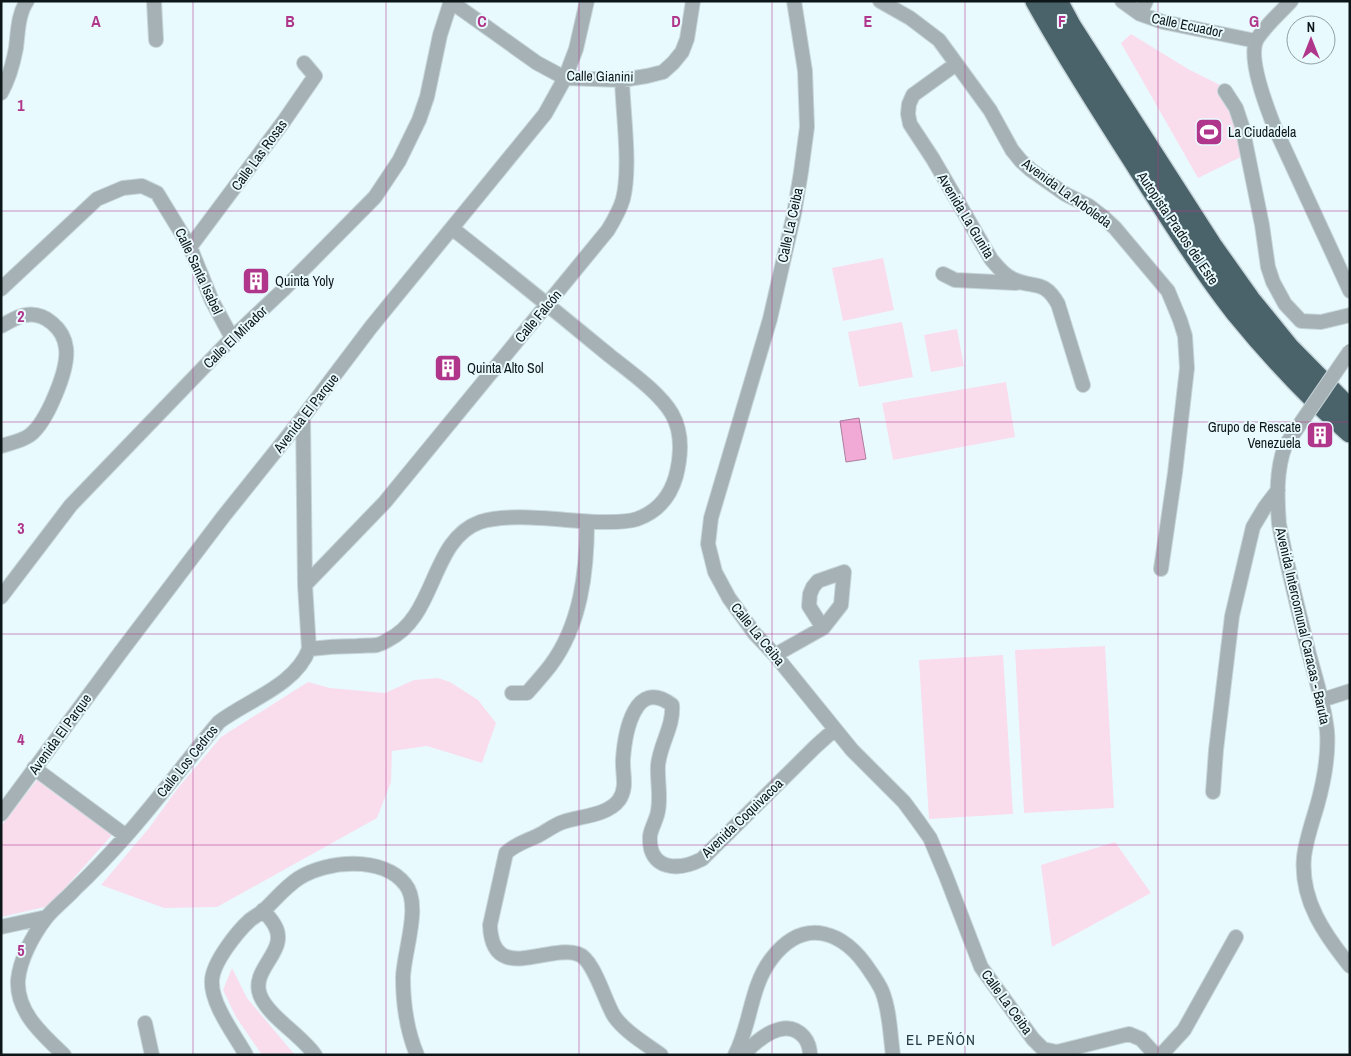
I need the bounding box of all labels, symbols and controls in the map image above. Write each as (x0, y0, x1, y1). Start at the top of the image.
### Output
street label: Calle Ecuador (1150, 9, 1224, 41)
text: A (91, 10, 101, 32)
text: B (285, 10, 295, 32)
text: C (477, 10, 487, 32)
text: D (671, 10, 681, 32)
text: E (864, 10, 873, 32)
text: F (1058, 10, 1066, 32)
text: G (1249, 10, 1259, 32)
north arrow (1286, 15, 1336, 65)
text: N (1307, 18, 1315, 36)
street label: Calle Gianini (566, 66, 634, 86)
text: 1 (17, 94, 25, 116)
street label: Calle Las Rosas (227, 116, 291, 194)
sports icon: La Ciudadela (1194, 117, 1224, 147)
place label: La Ciudadela (1228, 123, 1297, 141)
street label: Avenida La Arboleda (1018, 154, 1116, 232)
street label: Autopista Prados del Este (1133, 167, 1223, 288)
street label: Avenida La Gunita (933, 170, 999, 262)
street label: Calle La Ceiba (773, 185, 807, 264)
street label: Calle Santa Isabel (171, 225, 227, 317)
building icon: Quinta Yoly (241, 266, 271, 296)
place label: Quinta Yoly (275, 272, 334, 290)
street label: Calle Falcón (511, 286, 565, 346)
street label: Calle El Mirador (199, 302, 271, 372)
text: 2 (17, 305, 25, 327)
building icon: Quinta Alto Sol (433, 353, 463, 383)
place label: Quinta Alto Sol (467, 359, 544, 377)
street label: Avenida El Parque (269, 370, 343, 457)
place label: Grupo de Rescate Venezuela (1208, 418, 1302, 452)
building icon: Grupo de Rescate Venezuela (1305, 420, 1335, 450)
text: 3 (17, 517, 25, 539)
street label: Avenida Intercomunal Caracas - Baruta (1271, 525, 1335, 727)
street label: Calle La Ceiba (727, 599, 789, 670)
street label: Avenida El Parque (24, 690, 95, 779)
street label: Calle Los Cedros (152, 721, 222, 801)
text: 4 (17, 728, 25, 750)
street label: Avenida Coquivacoa (697, 774, 787, 862)
text: 5 (17, 939, 25, 961)
street label: Calle La Ceiba (977, 966, 1037, 1039)
district label: EL PEÑÓN (906, 1029, 976, 1050)

